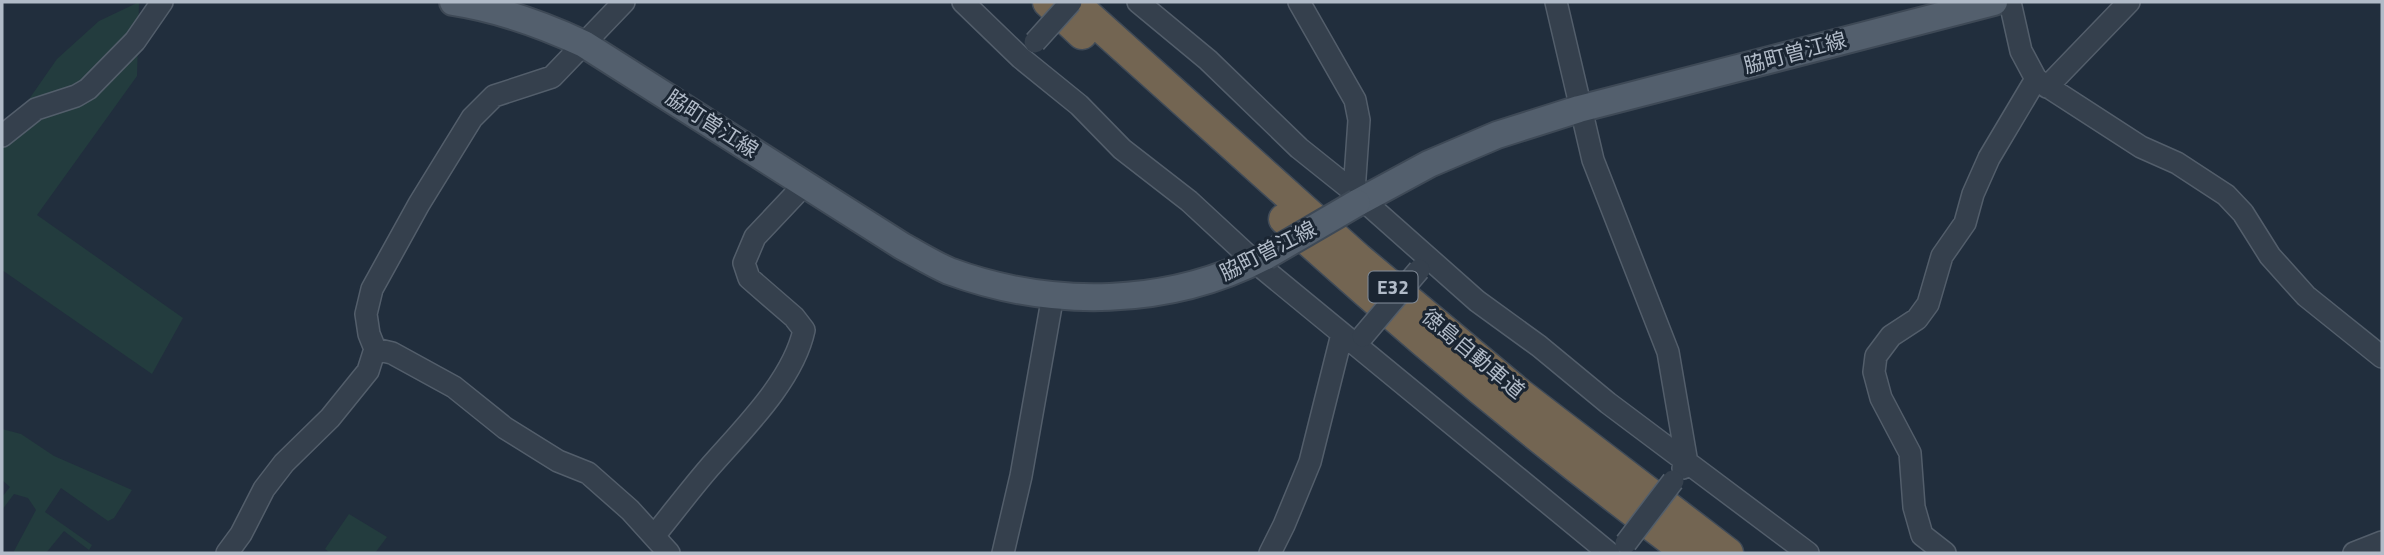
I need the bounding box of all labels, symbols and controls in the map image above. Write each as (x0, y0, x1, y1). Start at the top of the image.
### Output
street label: 脇町曽江線 (1740, 23, 1850, 81)
street label: 脇町曽江線 (660, 81, 765, 165)
street label: 脇町曽江線 (1214, 212, 1322, 288)
road number: E32 (1368, 272, 1418, 302)
street label: 徳島自動車道 (1415, 300, 1532, 406)

